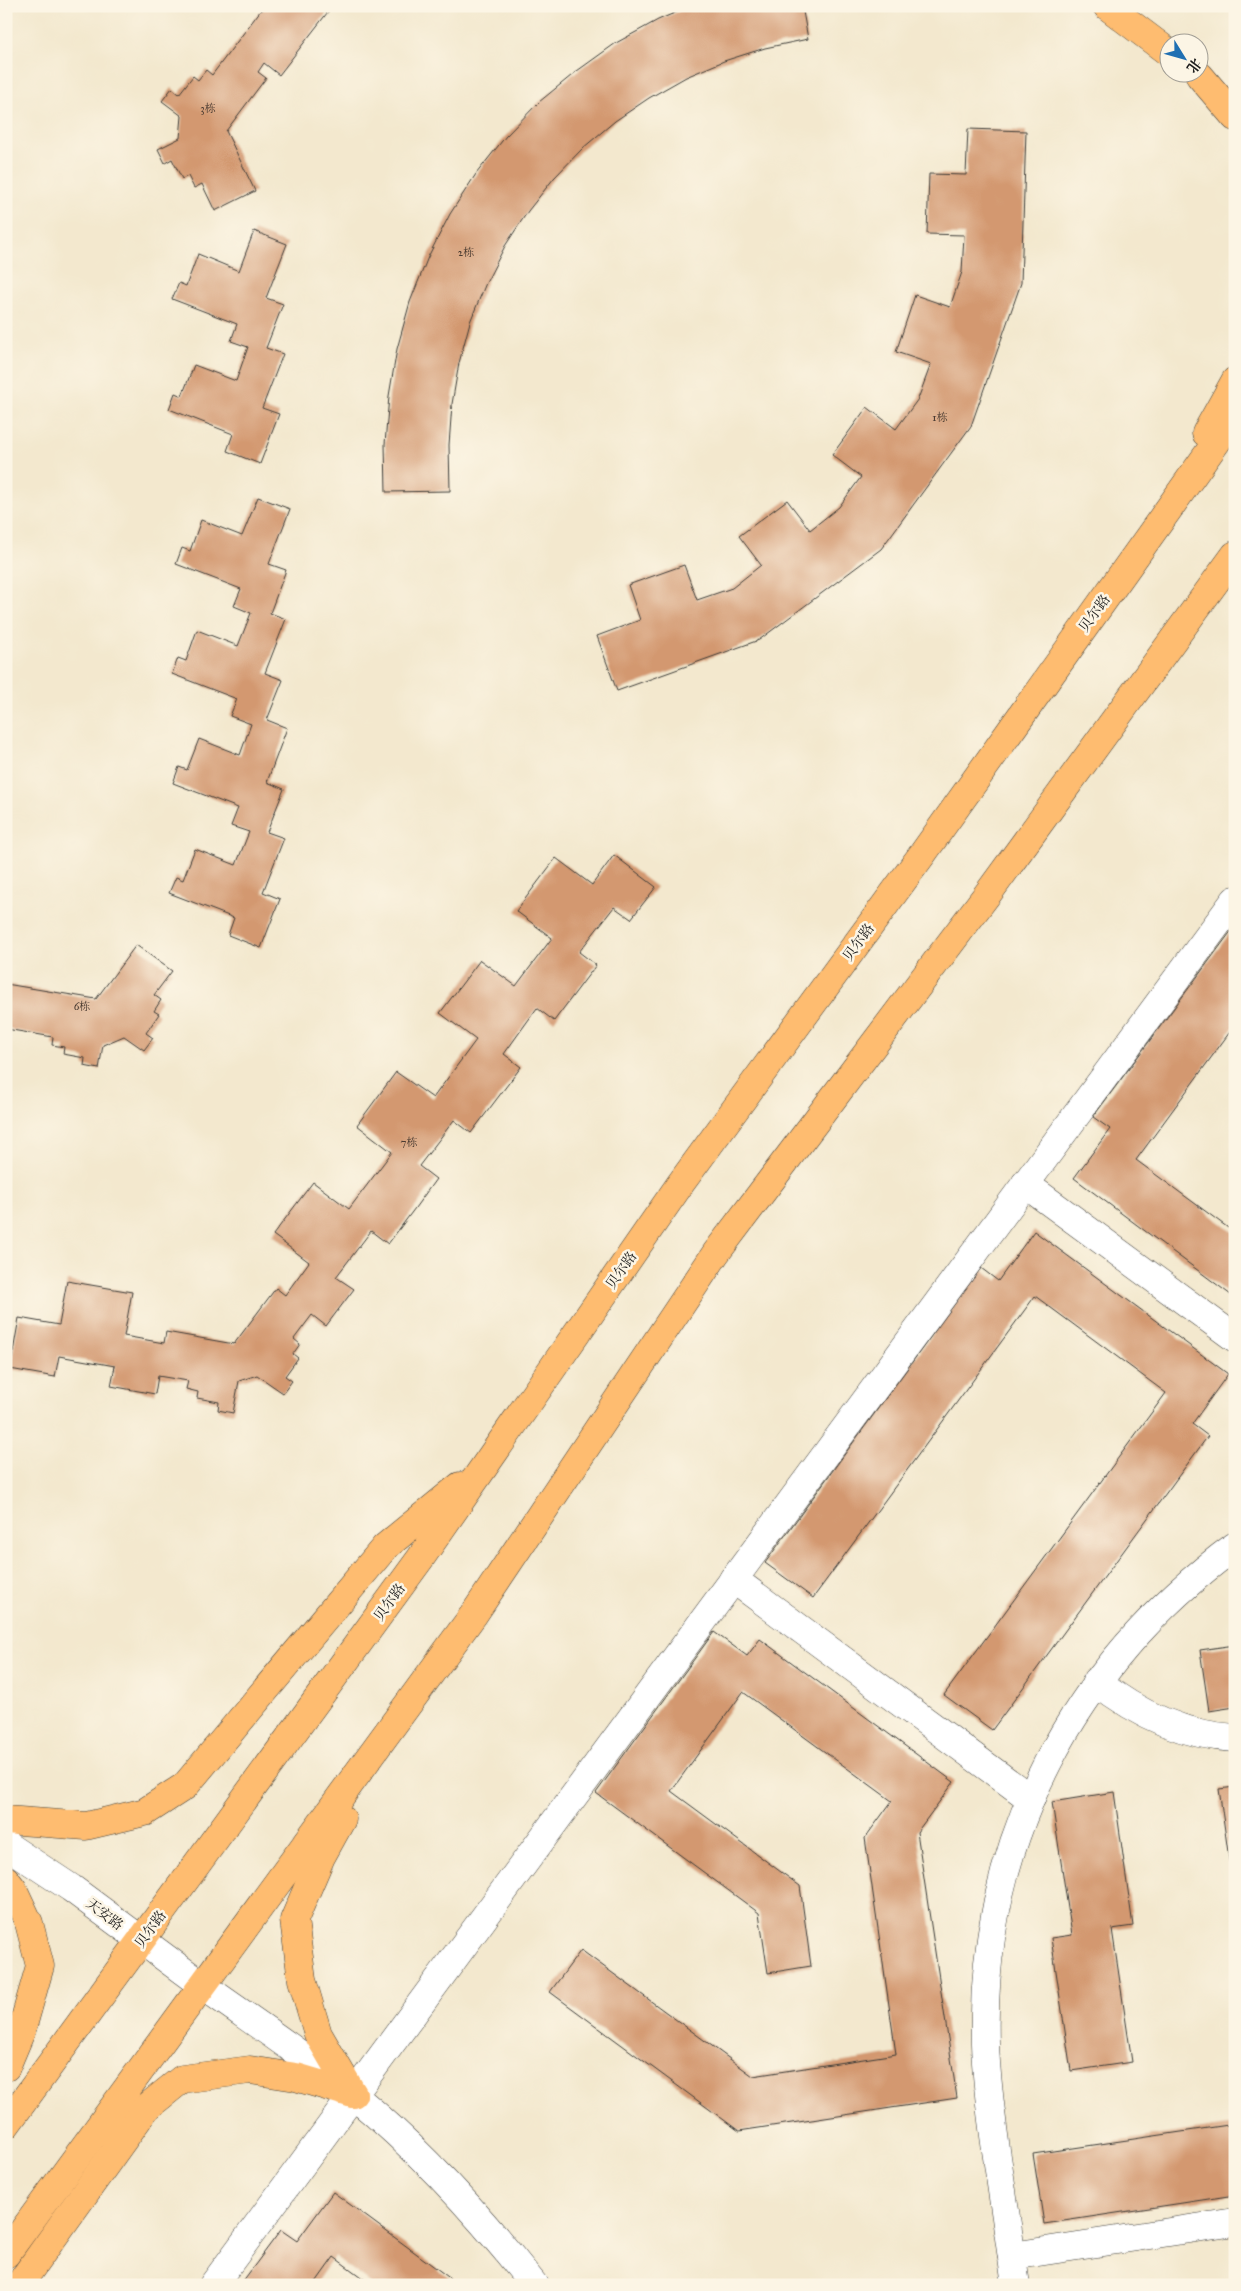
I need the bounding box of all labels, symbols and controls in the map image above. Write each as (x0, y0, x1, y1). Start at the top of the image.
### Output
north arrow (1158, 32, 1208, 82)
text: 北 (1183, 55, 1205, 76)
house number: 3栋 (200, 102, 216, 115)
house number: 2栋 (458, 246, 474, 259)
house number: 1栋 (932, 411, 948, 424)
street label: 贝尔路 (1075, 591, 1114, 635)
street label: 贝尔路 (839, 920, 878, 964)
house number: 6栋 (74, 1000, 90, 1013)
house number: 7栋 (401, 1136, 417, 1149)
street label: 贝尔路 (602, 1248, 640, 1292)
street label: 贝尔路 (370, 1580, 409, 1624)
street label: 天安路 (83, 1895, 127, 1934)
street label: 贝尔路 (131, 1907, 170, 1951)

